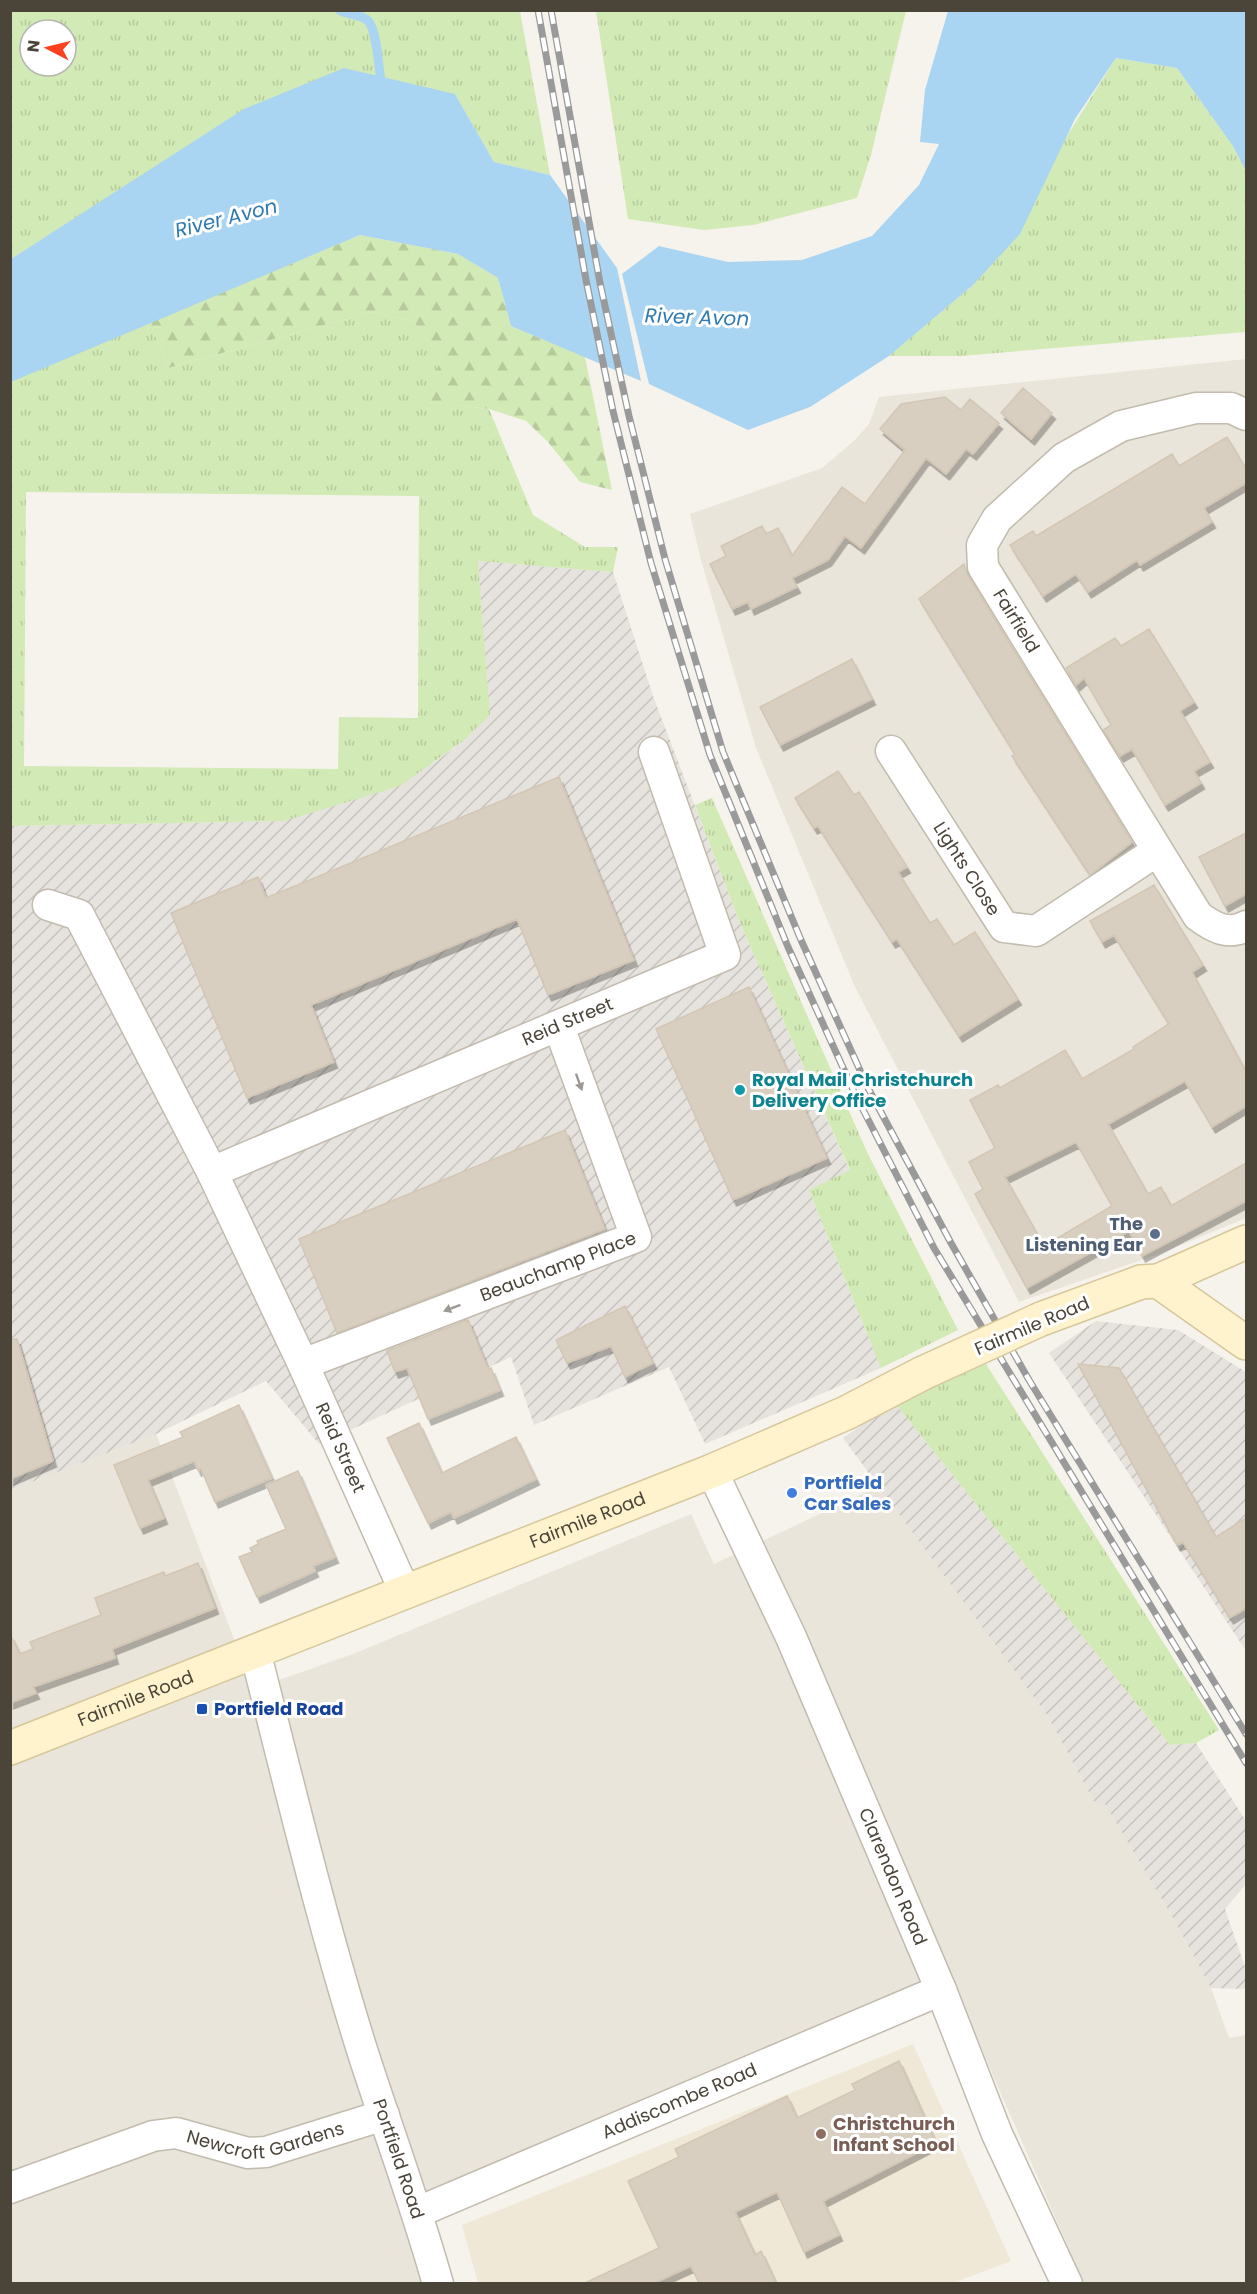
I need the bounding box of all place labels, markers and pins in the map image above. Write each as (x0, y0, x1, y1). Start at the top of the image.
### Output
place label: Royal Mail Christchurch Delivery Office (752, 1067, 973, 1113)
marker: Royal Mail Christchurch Delivery Office (733, 1083, 747, 1097)
place label: The Listening Ear (1025, 1211, 1143, 1257)
marker: The Listening Ear (1148, 1227, 1162, 1241)
place label: Portfield Car Sales (804, 1470, 891, 1516)
marker: Portfield Car Sales (785, 1486, 799, 1500)
place label: Portfield Road (214, 1696, 344, 1721)
marker: Portfield Road (195, 1702, 209, 1716)
place label: Christchurch Infant School (833, 2111, 955, 2157)
marker: Christchurch Infant School (814, 2127, 828, 2141)

